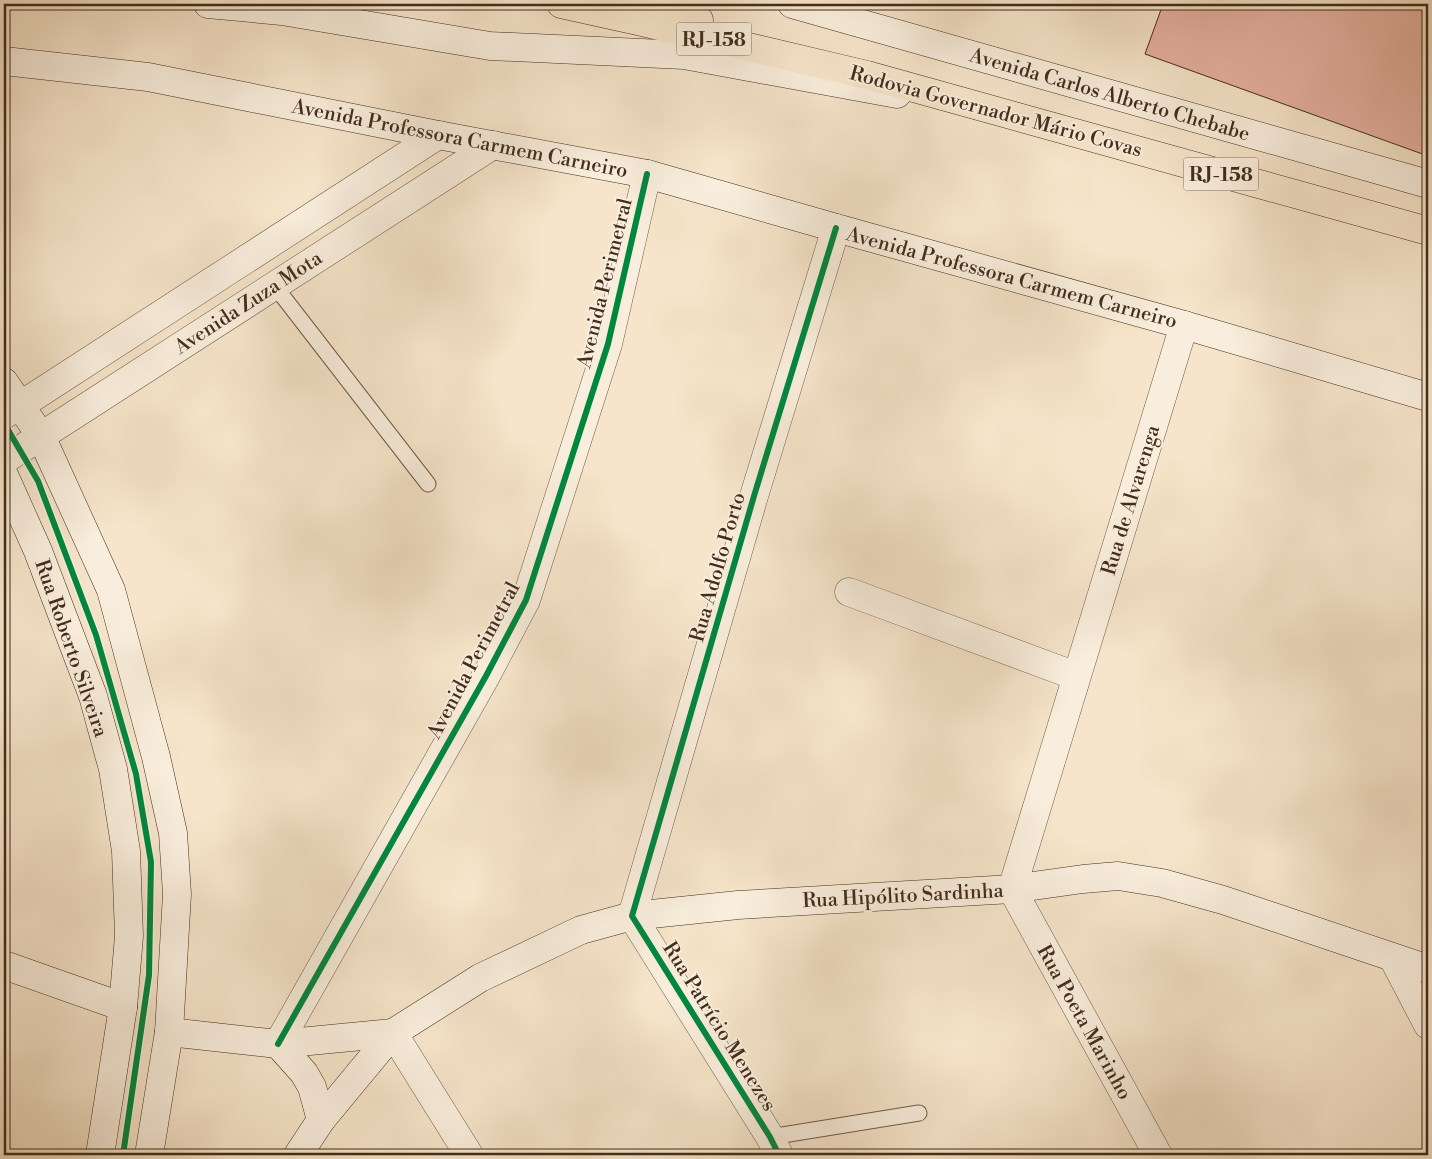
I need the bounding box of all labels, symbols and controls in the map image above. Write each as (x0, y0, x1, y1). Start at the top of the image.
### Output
road number: RJ-158 (676, 22, 752, 56)
street label: Avenida Carlos Alberto Chebabe (966, 43, 1252, 147)
street label: Rodovia Governador Mário Covas (847, 61, 1145, 164)
street label: Avenida Professora Carmem Carneiro (289, 94, 630, 184)
road number: RJ-158 (1184, 157, 1258, 190)
street label: Avenida Perimetral (572, 196, 639, 372)
street label: Avenida Professora Carmem Carneiro (843, 222, 1180, 335)
street label: Avenida Zuza Mota (169, 246, 328, 361)
street label: Rua de Alvarenga (1097, 421, 1166, 579)
street label: Rua Adolfo Porto (685, 490, 752, 645)
street label: Rua Roberto Silveira (28, 556, 113, 742)
street label: Avenida Perimetral (422, 578, 526, 744)
street label: Rua Hipólito Sardinha (802, 879, 1005, 914)
street label: Rua Patrício Menezes (656, 937, 781, 1116)
street label: Rua Poeta Marinho (1031, 941, 1137, 1105)

